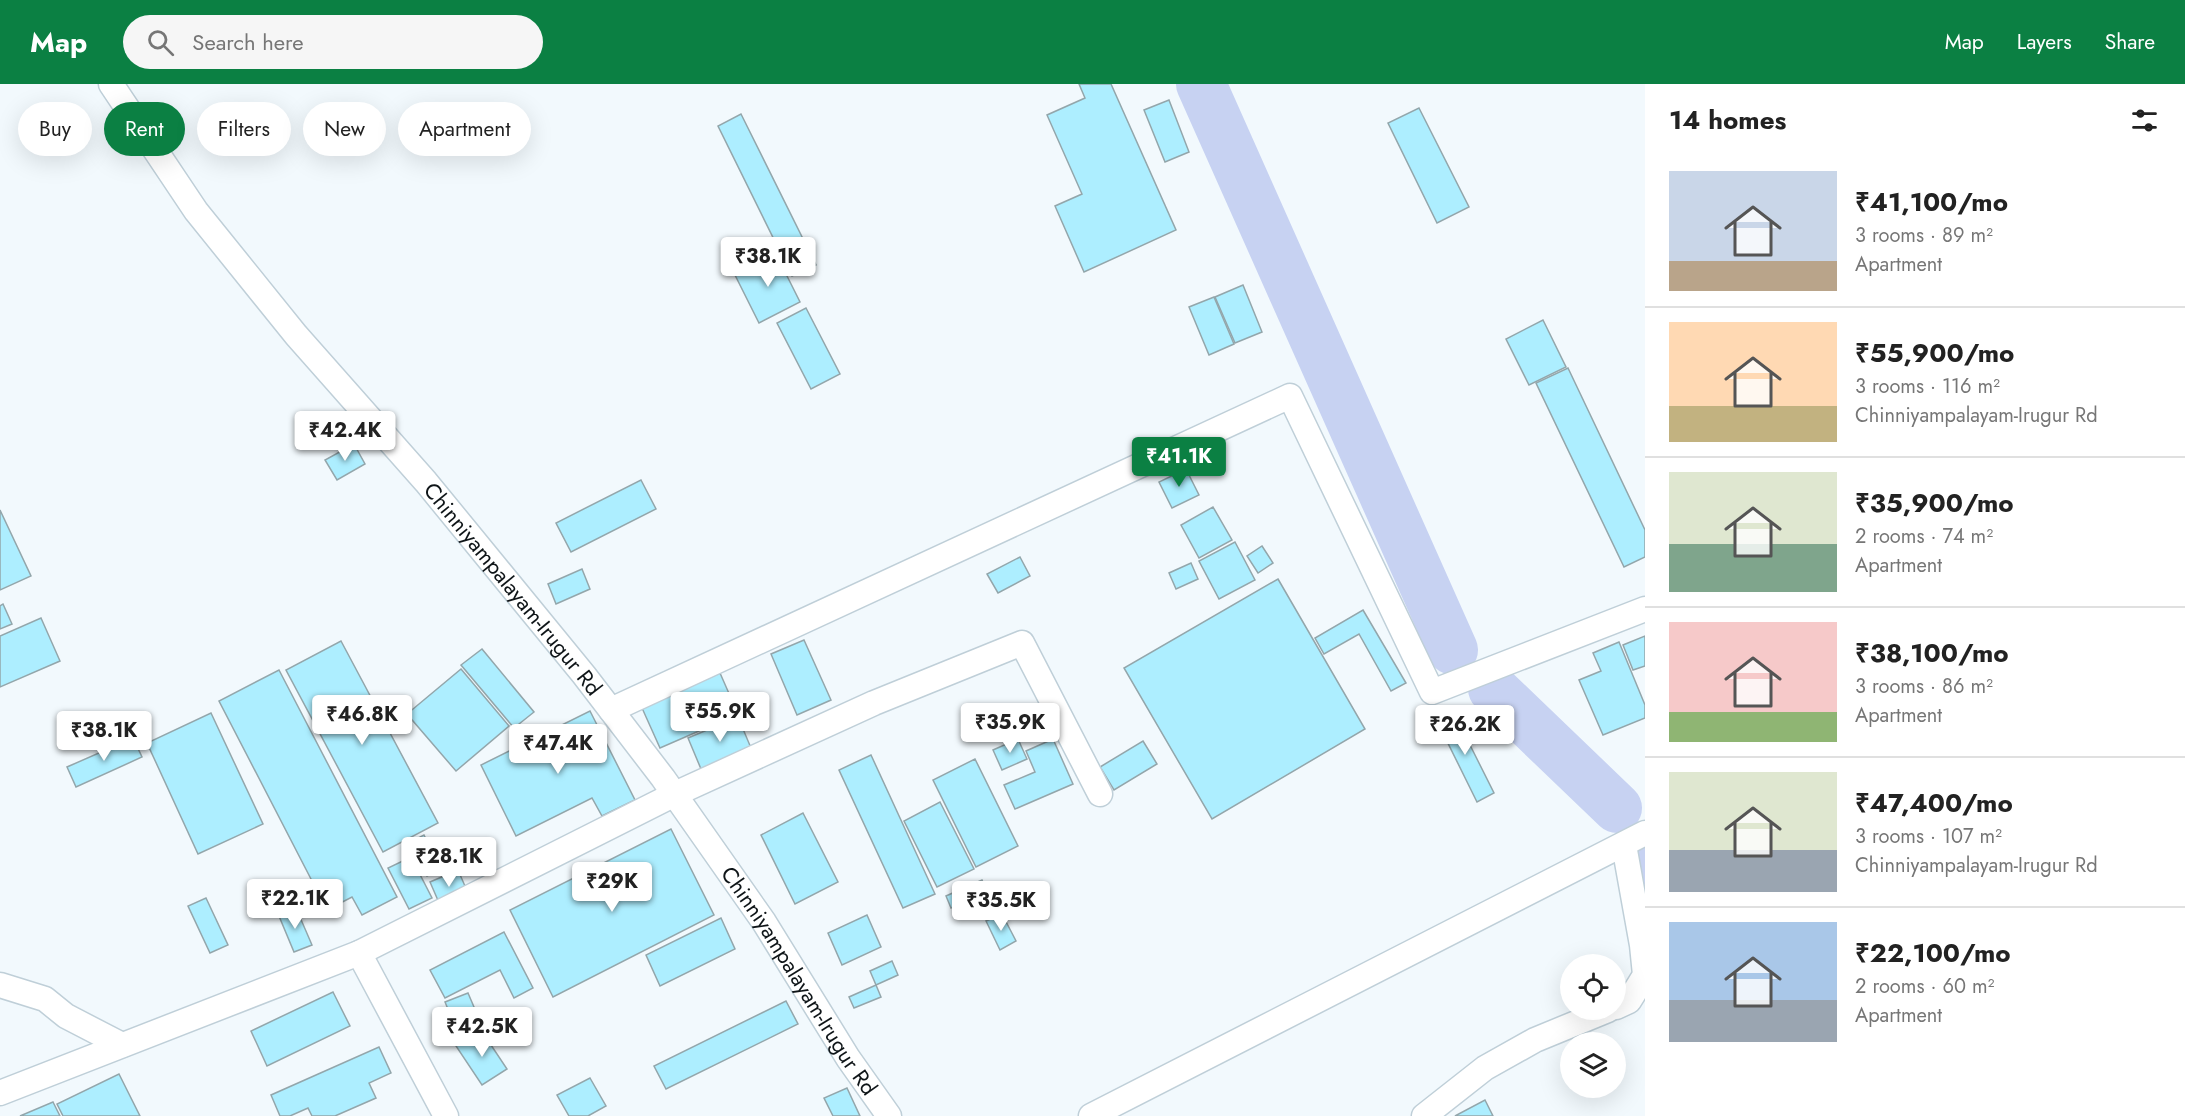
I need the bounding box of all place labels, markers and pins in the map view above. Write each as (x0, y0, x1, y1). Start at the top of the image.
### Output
pin: ₹38.1K (719, 237, 817, 288)
pin: ₹42.4K (296, 411, 394, 462)
pin: ₹41.1K (1130, 437, 1228, 488)
pin: ₹55.9K (671, 692, 769, 743)
pin: ₹46.8K (313, 695, 411, 746)
pin: ₹35.9K (961, 703, 1059, 754)
pin: ₹26.2K (1416, 705, 1514, 756)
pin: ₹38.1K (55, 711, 153, 762)
pin: ₹47.4K (509, 724, 607, 775)
pin: ₹28.1K (400, 837, 498, 888)
pin: ₹29K (576, 862, 648, 913)
pin: ₹22.1K (246, 879, 344, 930)
pin: ₹35.5K (952, 881, 1050, 932)
pin: ₹42.5K (433, 1007, 531, 1058)

